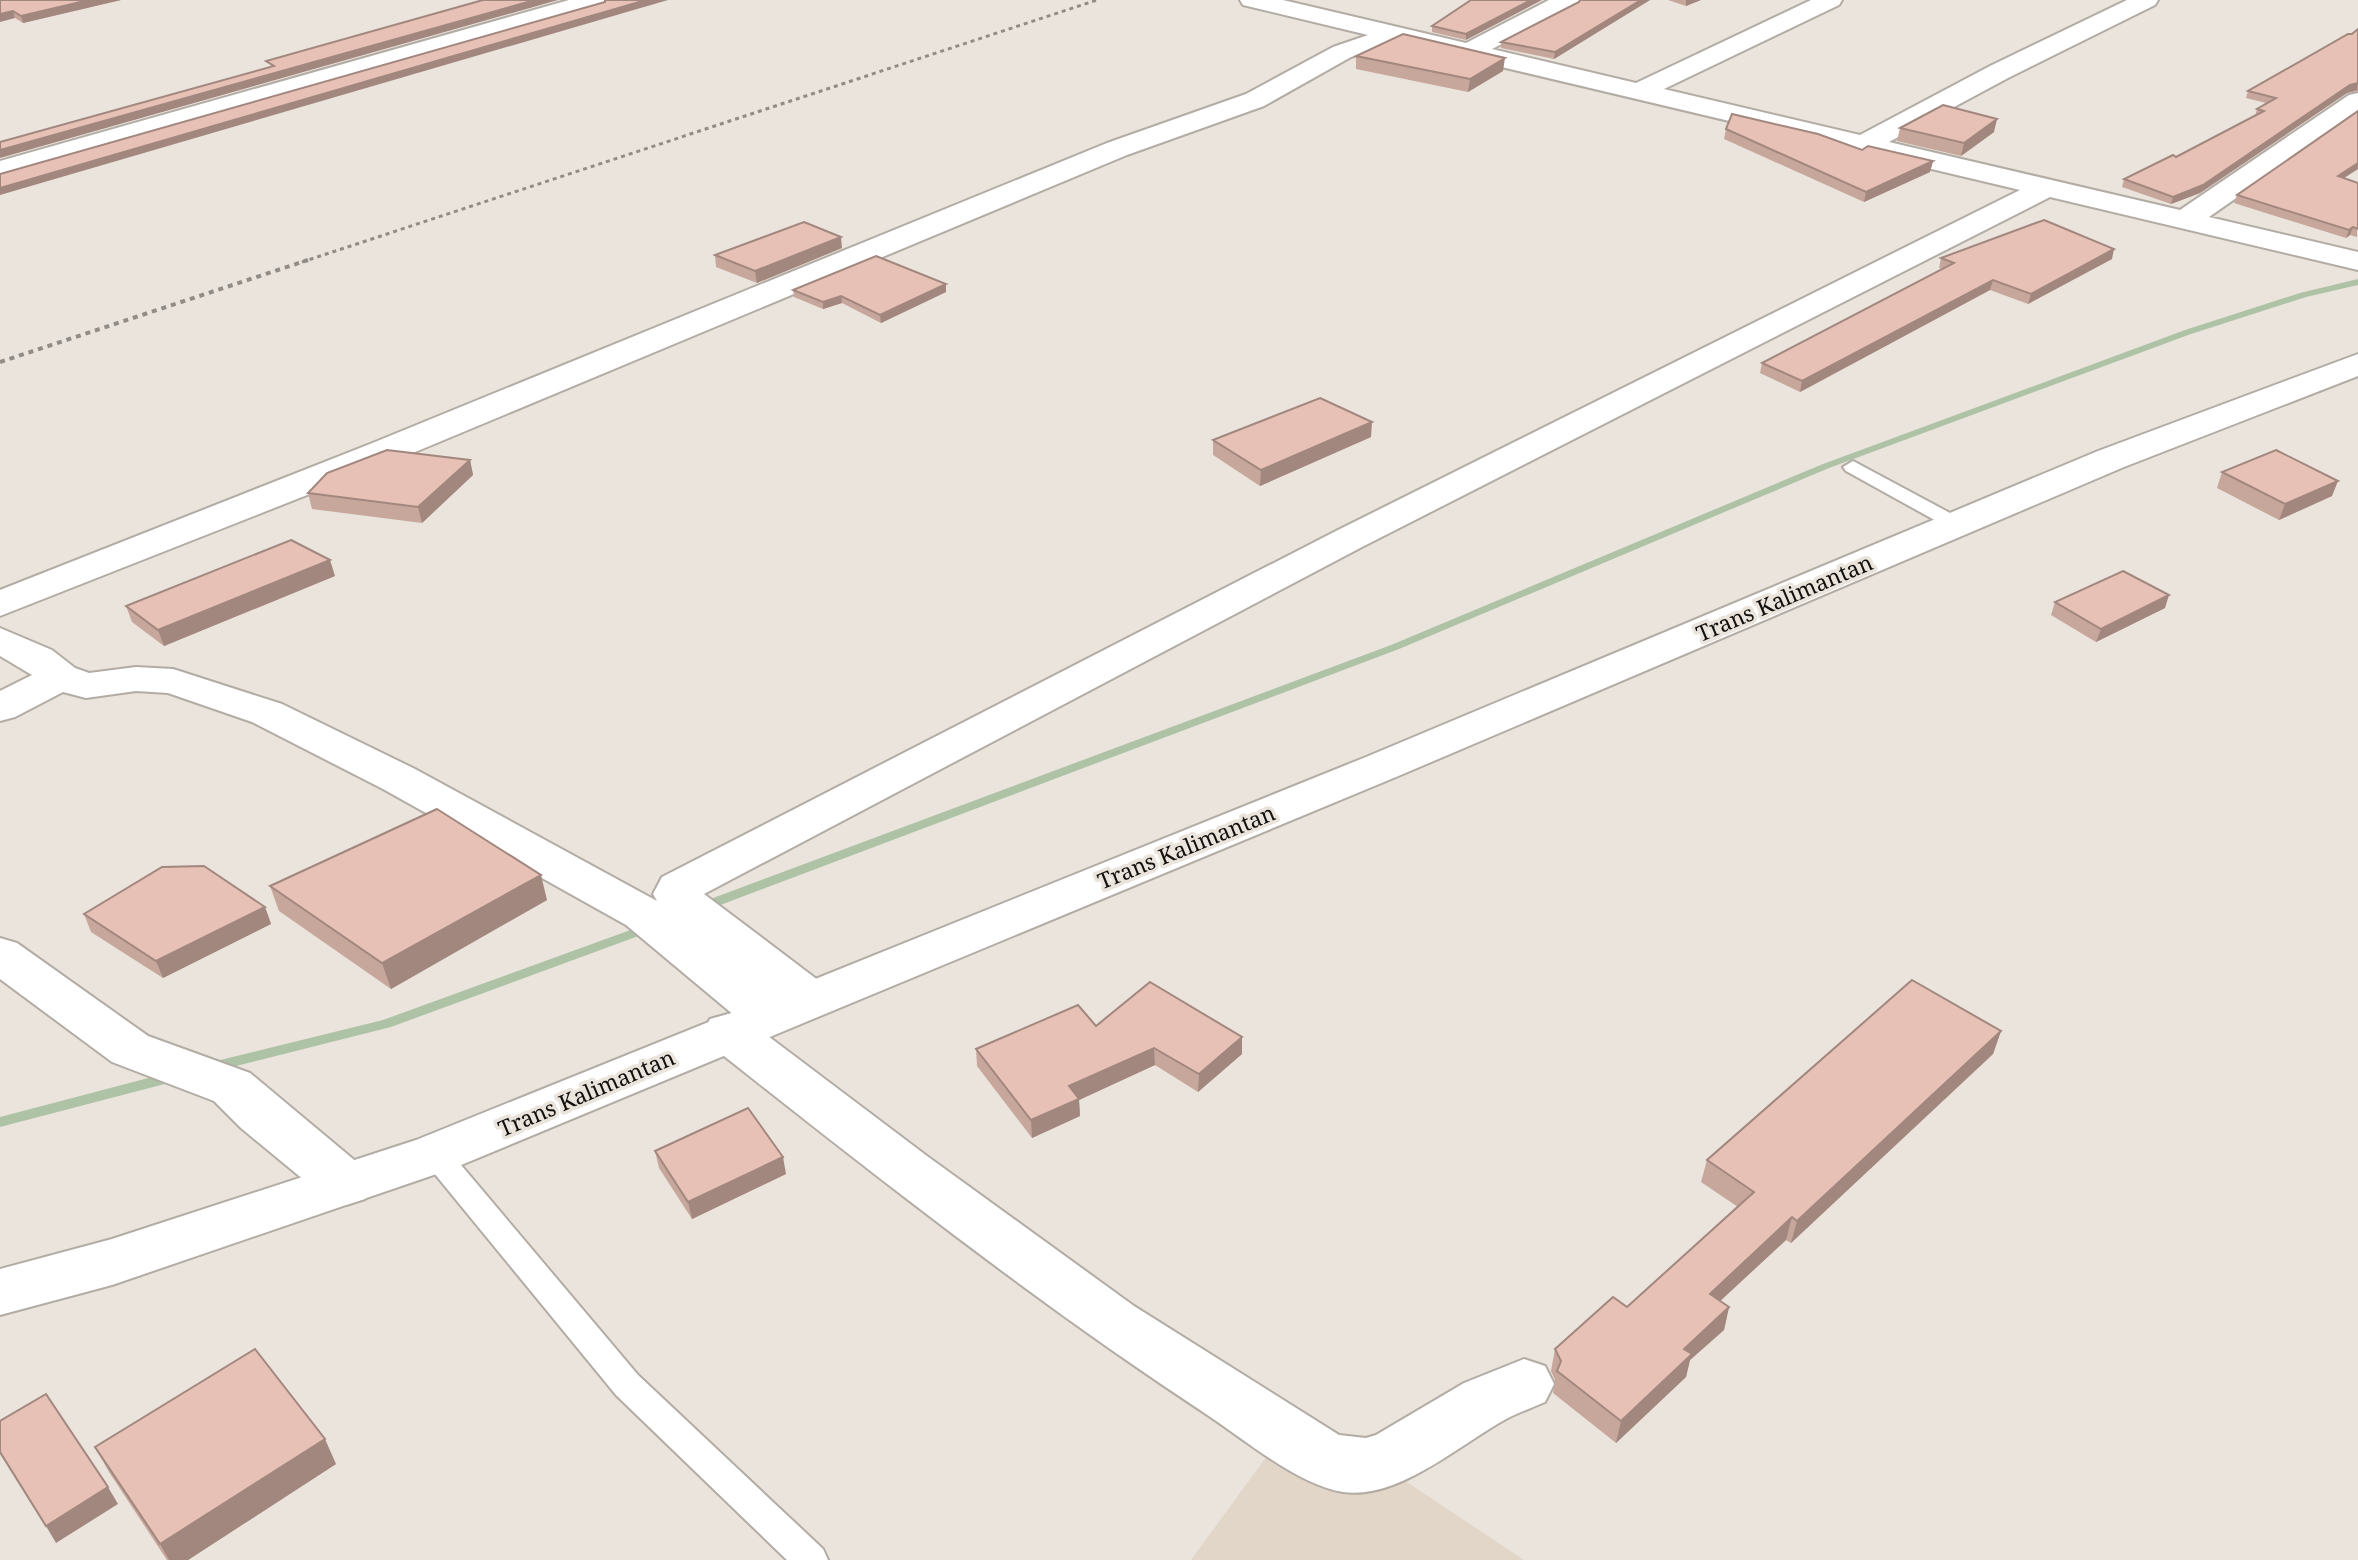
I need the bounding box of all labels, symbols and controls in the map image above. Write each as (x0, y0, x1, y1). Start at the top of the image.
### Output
street label: Trans Kalimantan (1691, 546, 1877, 648)
street label: Trans Kalimantan (1093, 797, 1279, 895)
street label: Trans Kalimantan (493, 1041, 679, 1143)

